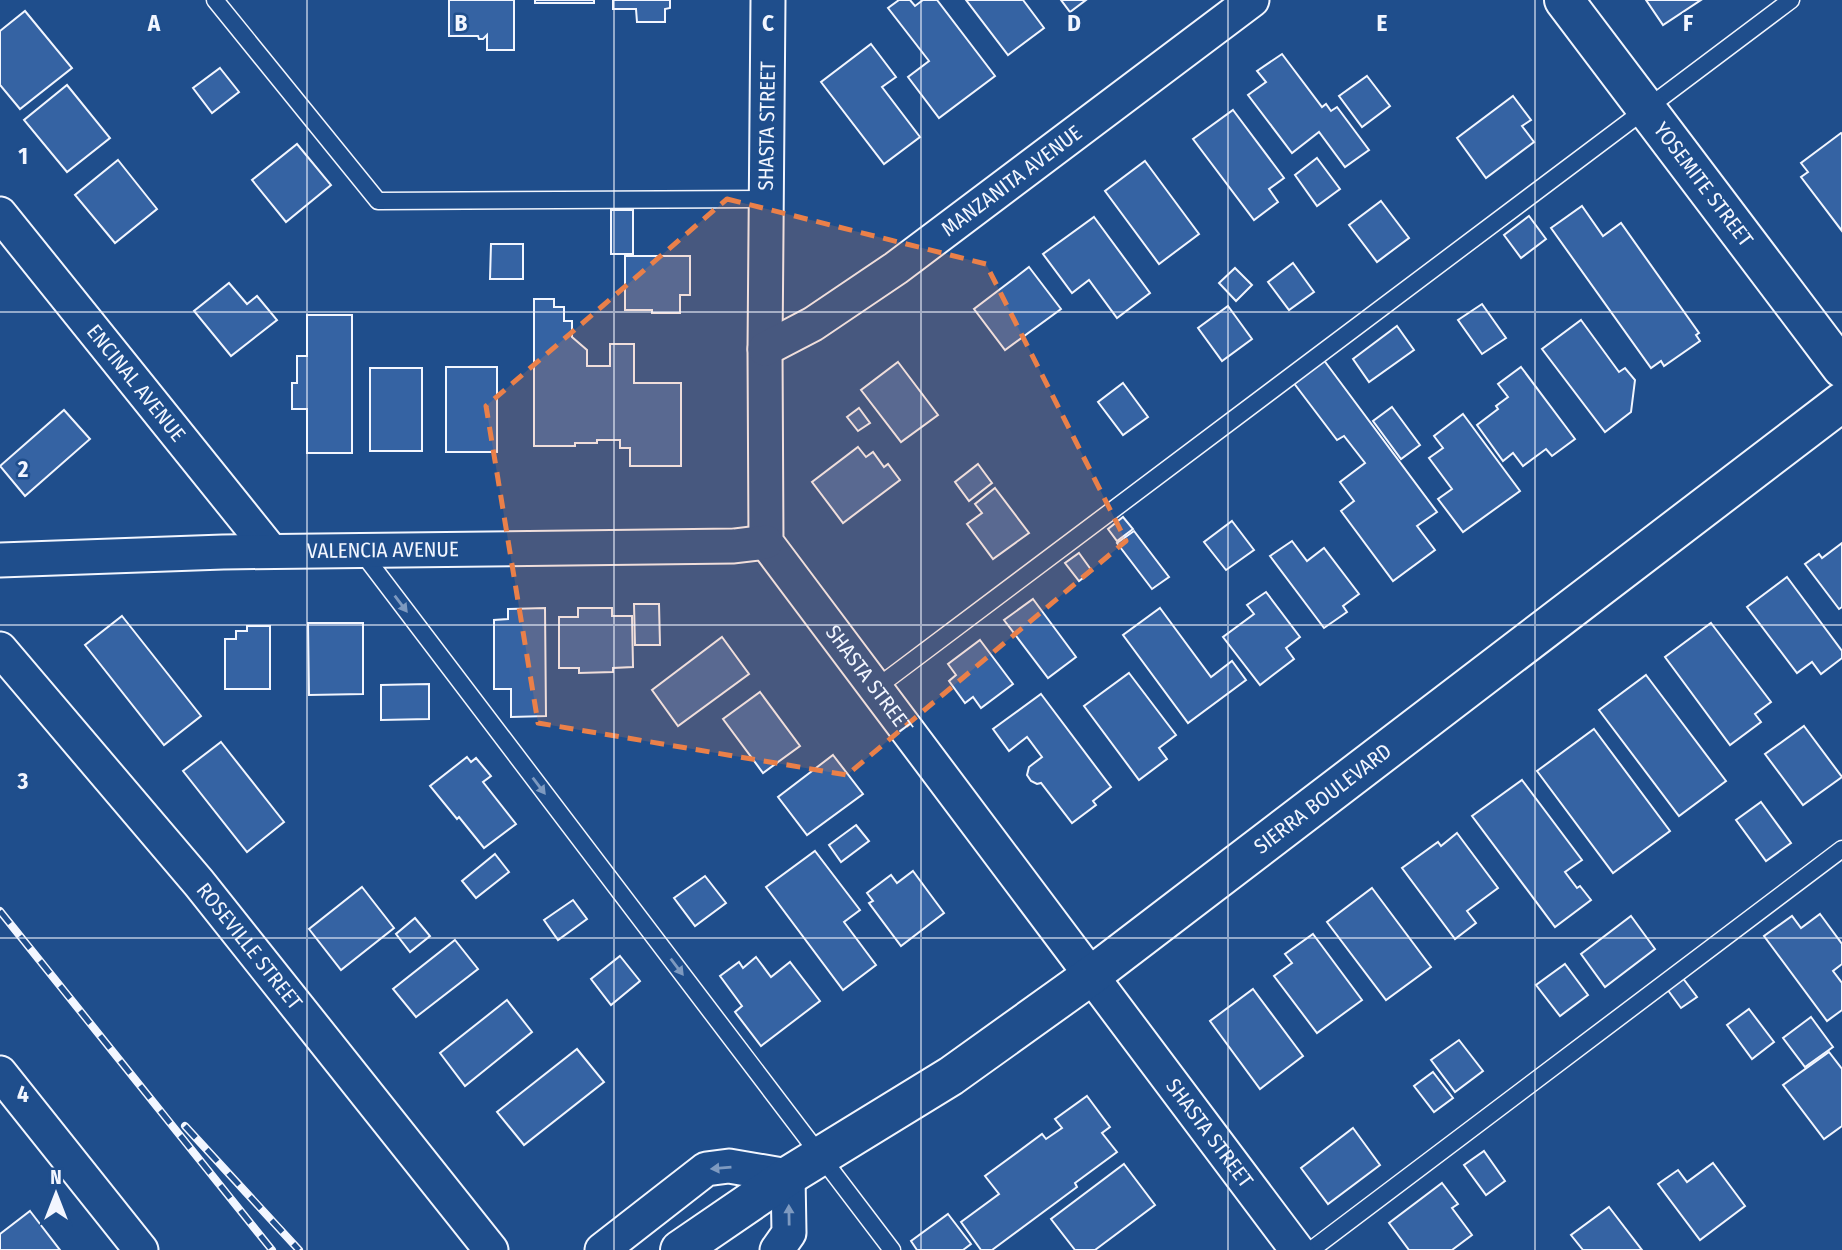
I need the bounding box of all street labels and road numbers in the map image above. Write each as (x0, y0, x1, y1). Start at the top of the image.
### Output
street label: SHASTA STREET (753, 61, 781, 191)
street label: YOSEMITE STREET (1648, 117, 1759, 252)
street label: MANZANITA AVENUE (936, 120, 1087, 242)
street label: ENCINAL AVENUE (81, 319, 191, 447)
street label: VALENCIA AVENUE (307, 536, 459, 564)
street label: SHASTA STREET (820, 620, 919, 739)
street label: SIERRA BOULEVARD (1249, 738, 1397, 859)
street label: ROSEVILLE STREET (191, 878, 308, 1015)
street label: SHASTA STREET (1160, 1074, 1259, 1193)

